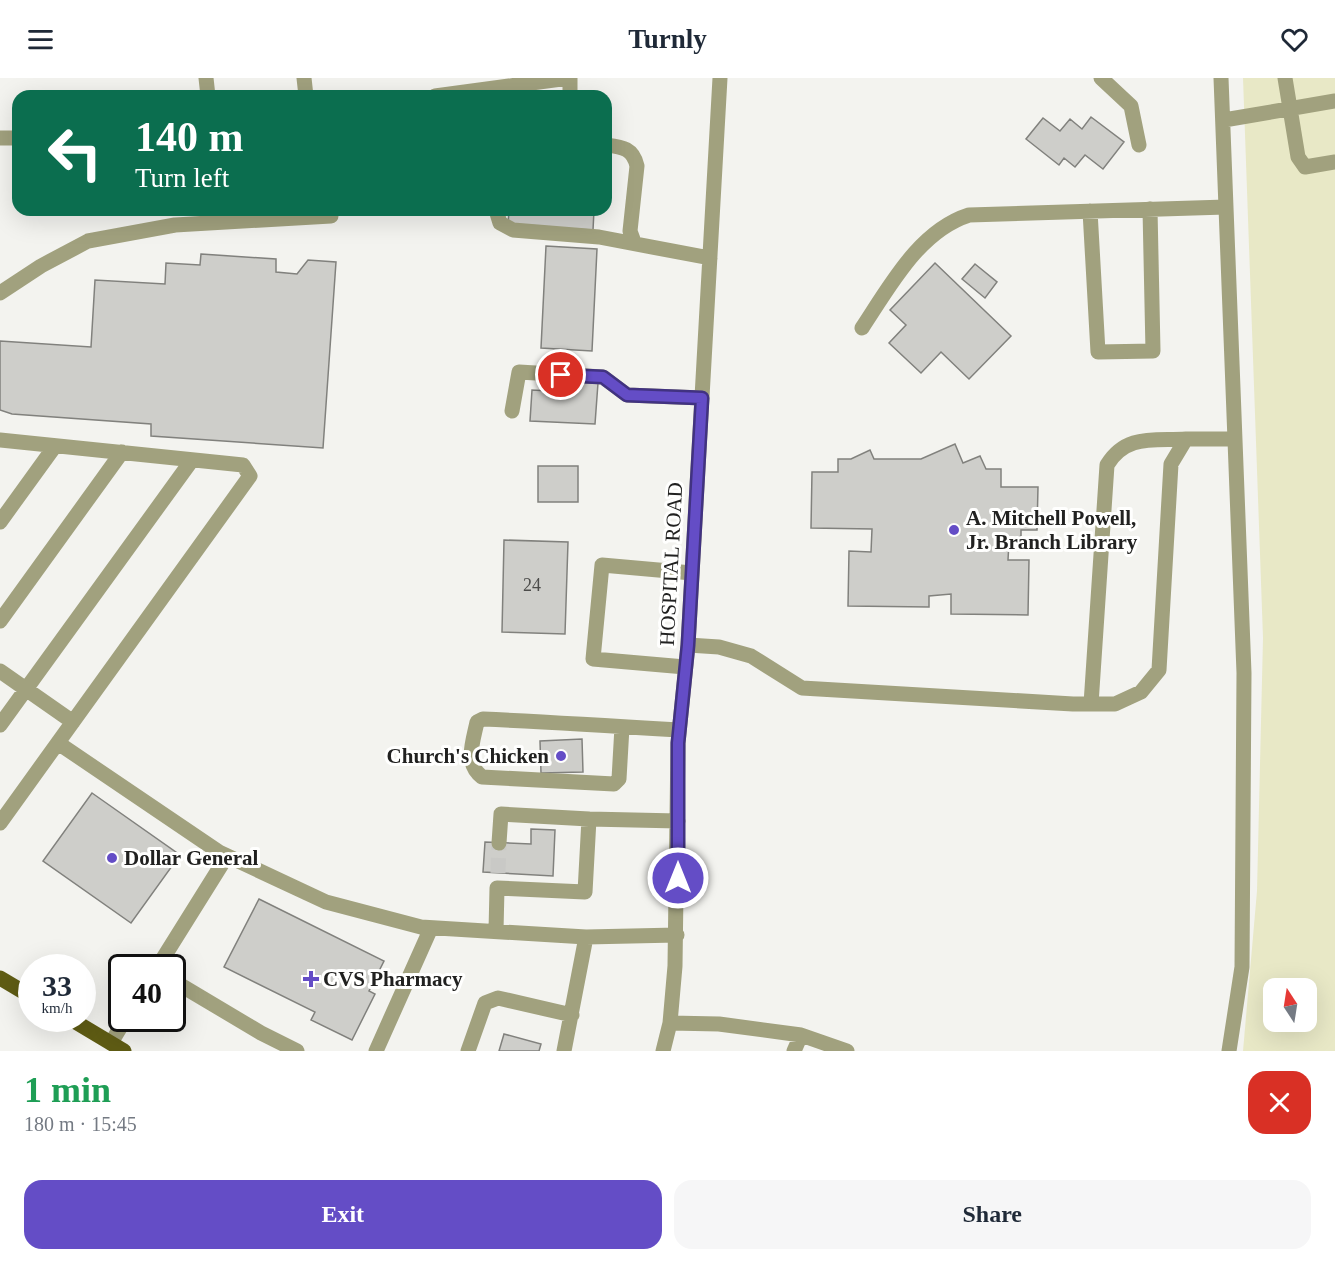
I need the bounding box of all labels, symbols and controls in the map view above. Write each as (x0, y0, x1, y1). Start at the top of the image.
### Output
icon: menu (24, 23, 57, 56)
icon: heart (1278, 23, 1311, 56)
text: Turnly (628, 24, 707, 54)
icon: left (36, 114, 114, 192)
text: 140 m (135, 114, 244, 160)
text: Turn left (135, 163, 229, 193)
pin (535, 349, 586, 400)
icon: arrive (544, 358, 577, 391)
street label: HOSPITAL ROAD (655, 482, 687, 646)
place label: A. Mitchell Powell, Jr. Branch Library (966, 506, 1138, 554)
marker: A. Mitchell Powell, Jr. Branch Library (947, 523, 961, 537)
house number: 24 (523, 575, 541, 595)
place label: Church's Chicken (387, 744, 549, 768)
marker: Church's Chicken (554, 749, 568, 763)
place label: Dollar General (124, 846, 259, 870)
position arrow (646, 846, 710, 910)
marker: Dollar General (105, 851, 119, 865)
speed limit sign: 40 (108, 954, 186, 1032)
place label: CVS Pharmacy (323, 967, 463, 991)
text: 33 (42, 969, 72, 1002)
marker: CVS Pharmacy (304, 972, 318, 986)
north arrow (1263, 978, 1317, 1032)
map controls (1263, 978, 1317, 1032)
text: km/h (42, 1000, 72, 1016)
text: 1 min (24, 1070, 111, 1110)
button: close (1248, 1071, 1311, 1134)
text: 180 m · 15:45 (24, 1113, 137, 1135)
button: Exit (24, 1180, 662, 1249)
button: Share (674, 1180, 1311, 1249)

